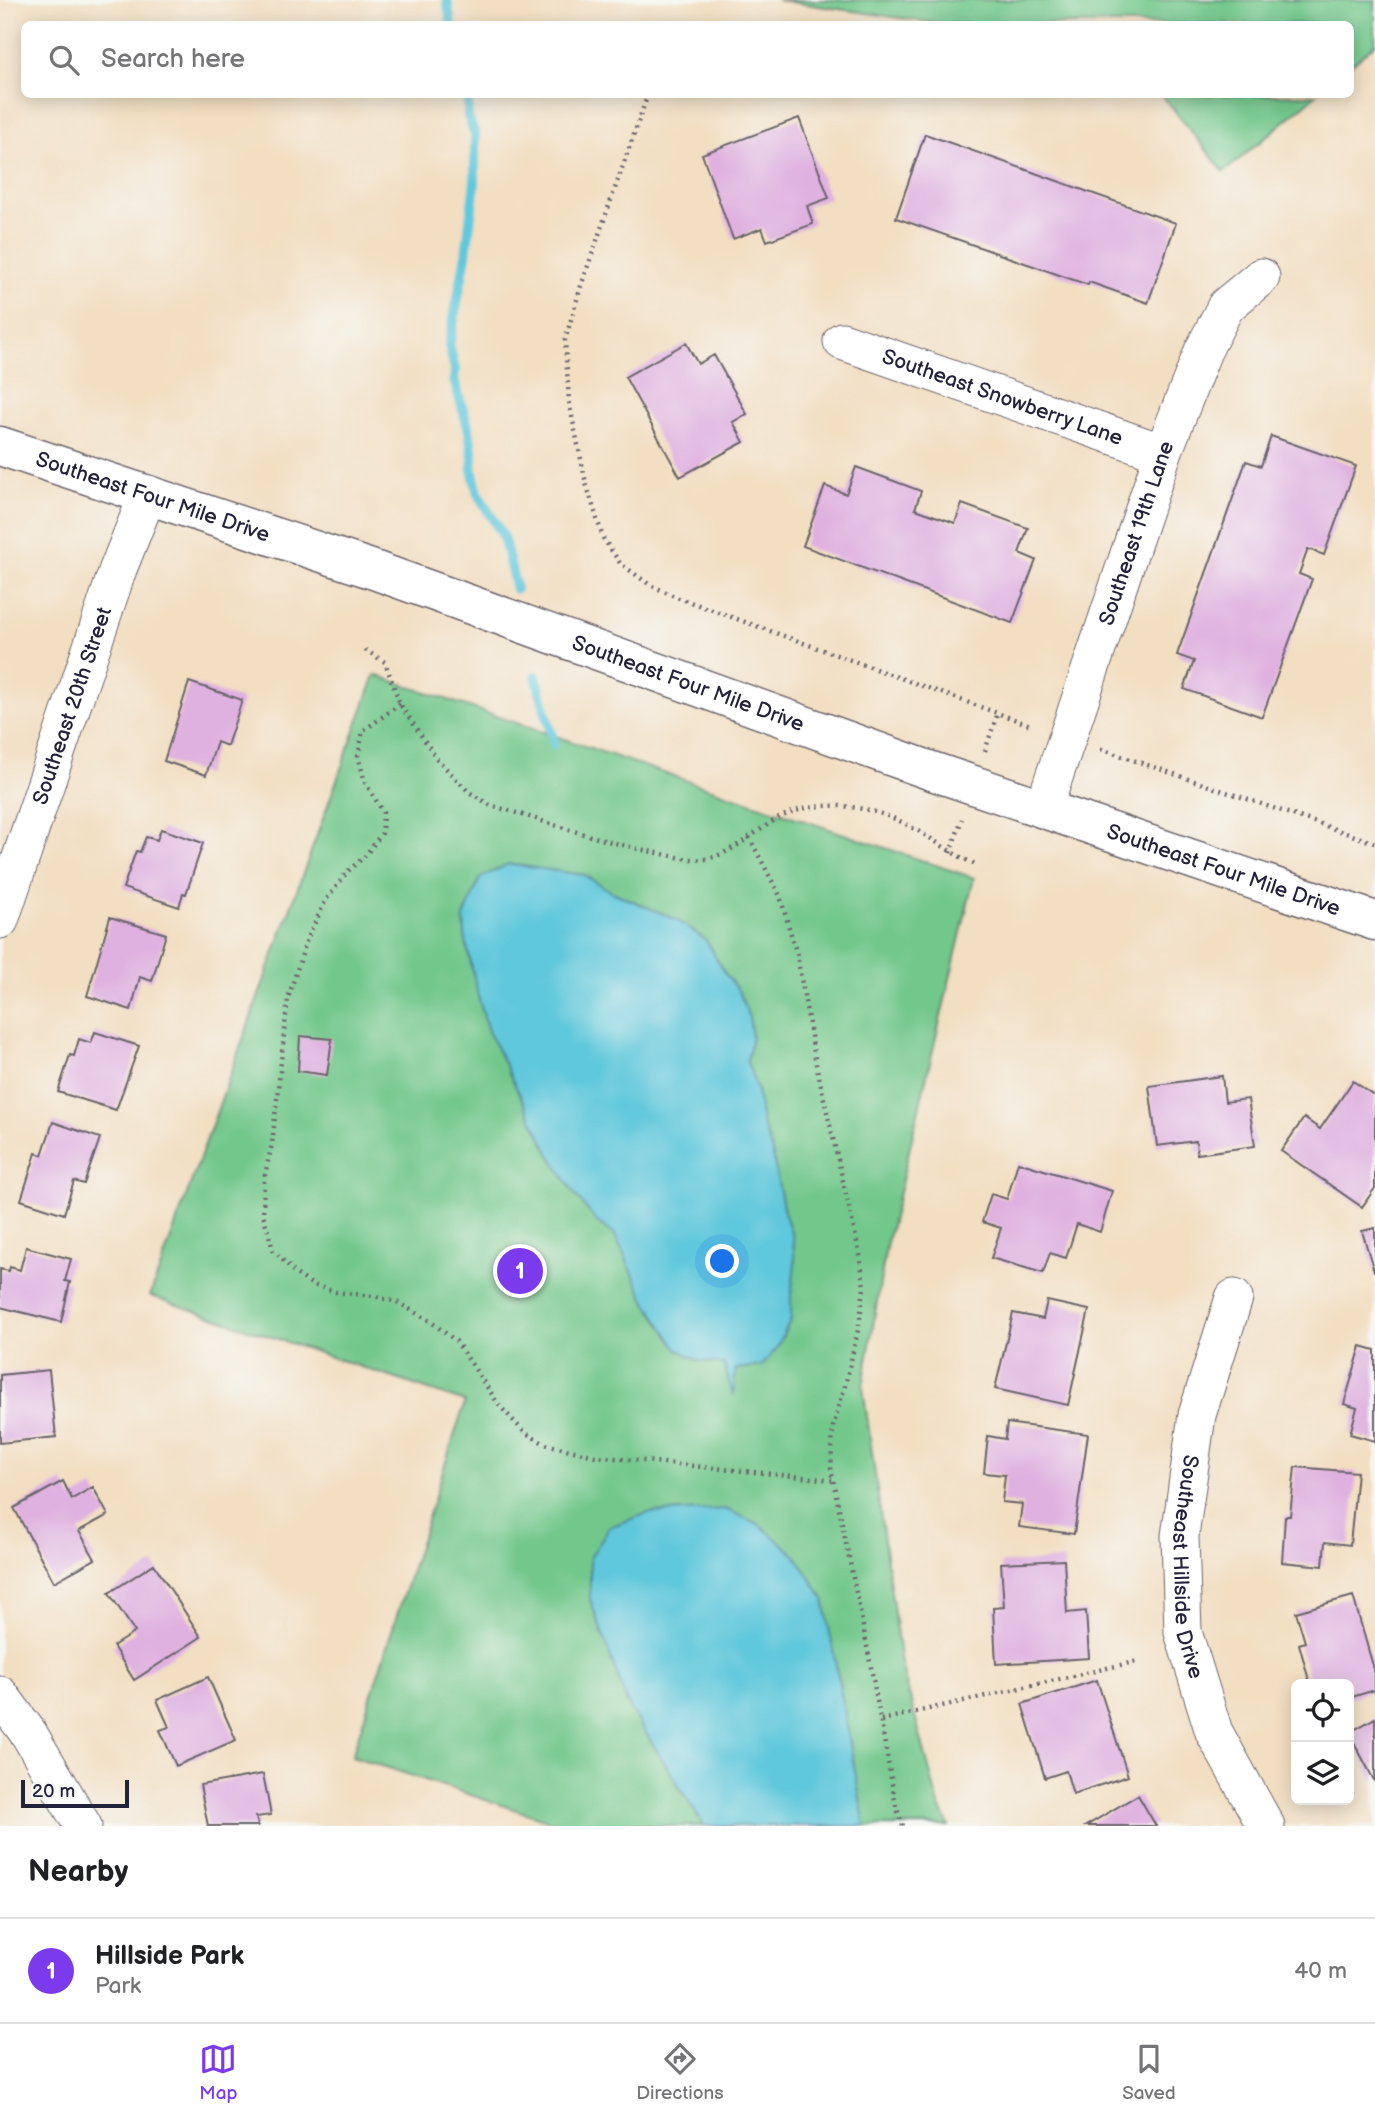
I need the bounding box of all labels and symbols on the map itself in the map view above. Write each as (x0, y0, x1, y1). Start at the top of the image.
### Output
street label: Southeast Snowberry Lane (879, 344, 1126, 451)
street label: Southeast 19th Lane (1094, 438, 1179, 629)
street label: Southeast Four Mile Drive (33, 447, 273, 548)
street label: Southeast 20th Street (28, 603, 117, 808)
street label: Southeast Four Mile Drive (569, 630, 807, 737)
street label: Southeast Four Mile Drive (1104, 819, 1343, 921)
your location (705, 1244, 739, 1278)
pin: 1 (497, 1245, 543, 1297)
street label: Southeast Hillside Drive (1167, 1453, 1209, 1682)
scale bar (21, 1777, 130, 1809)

